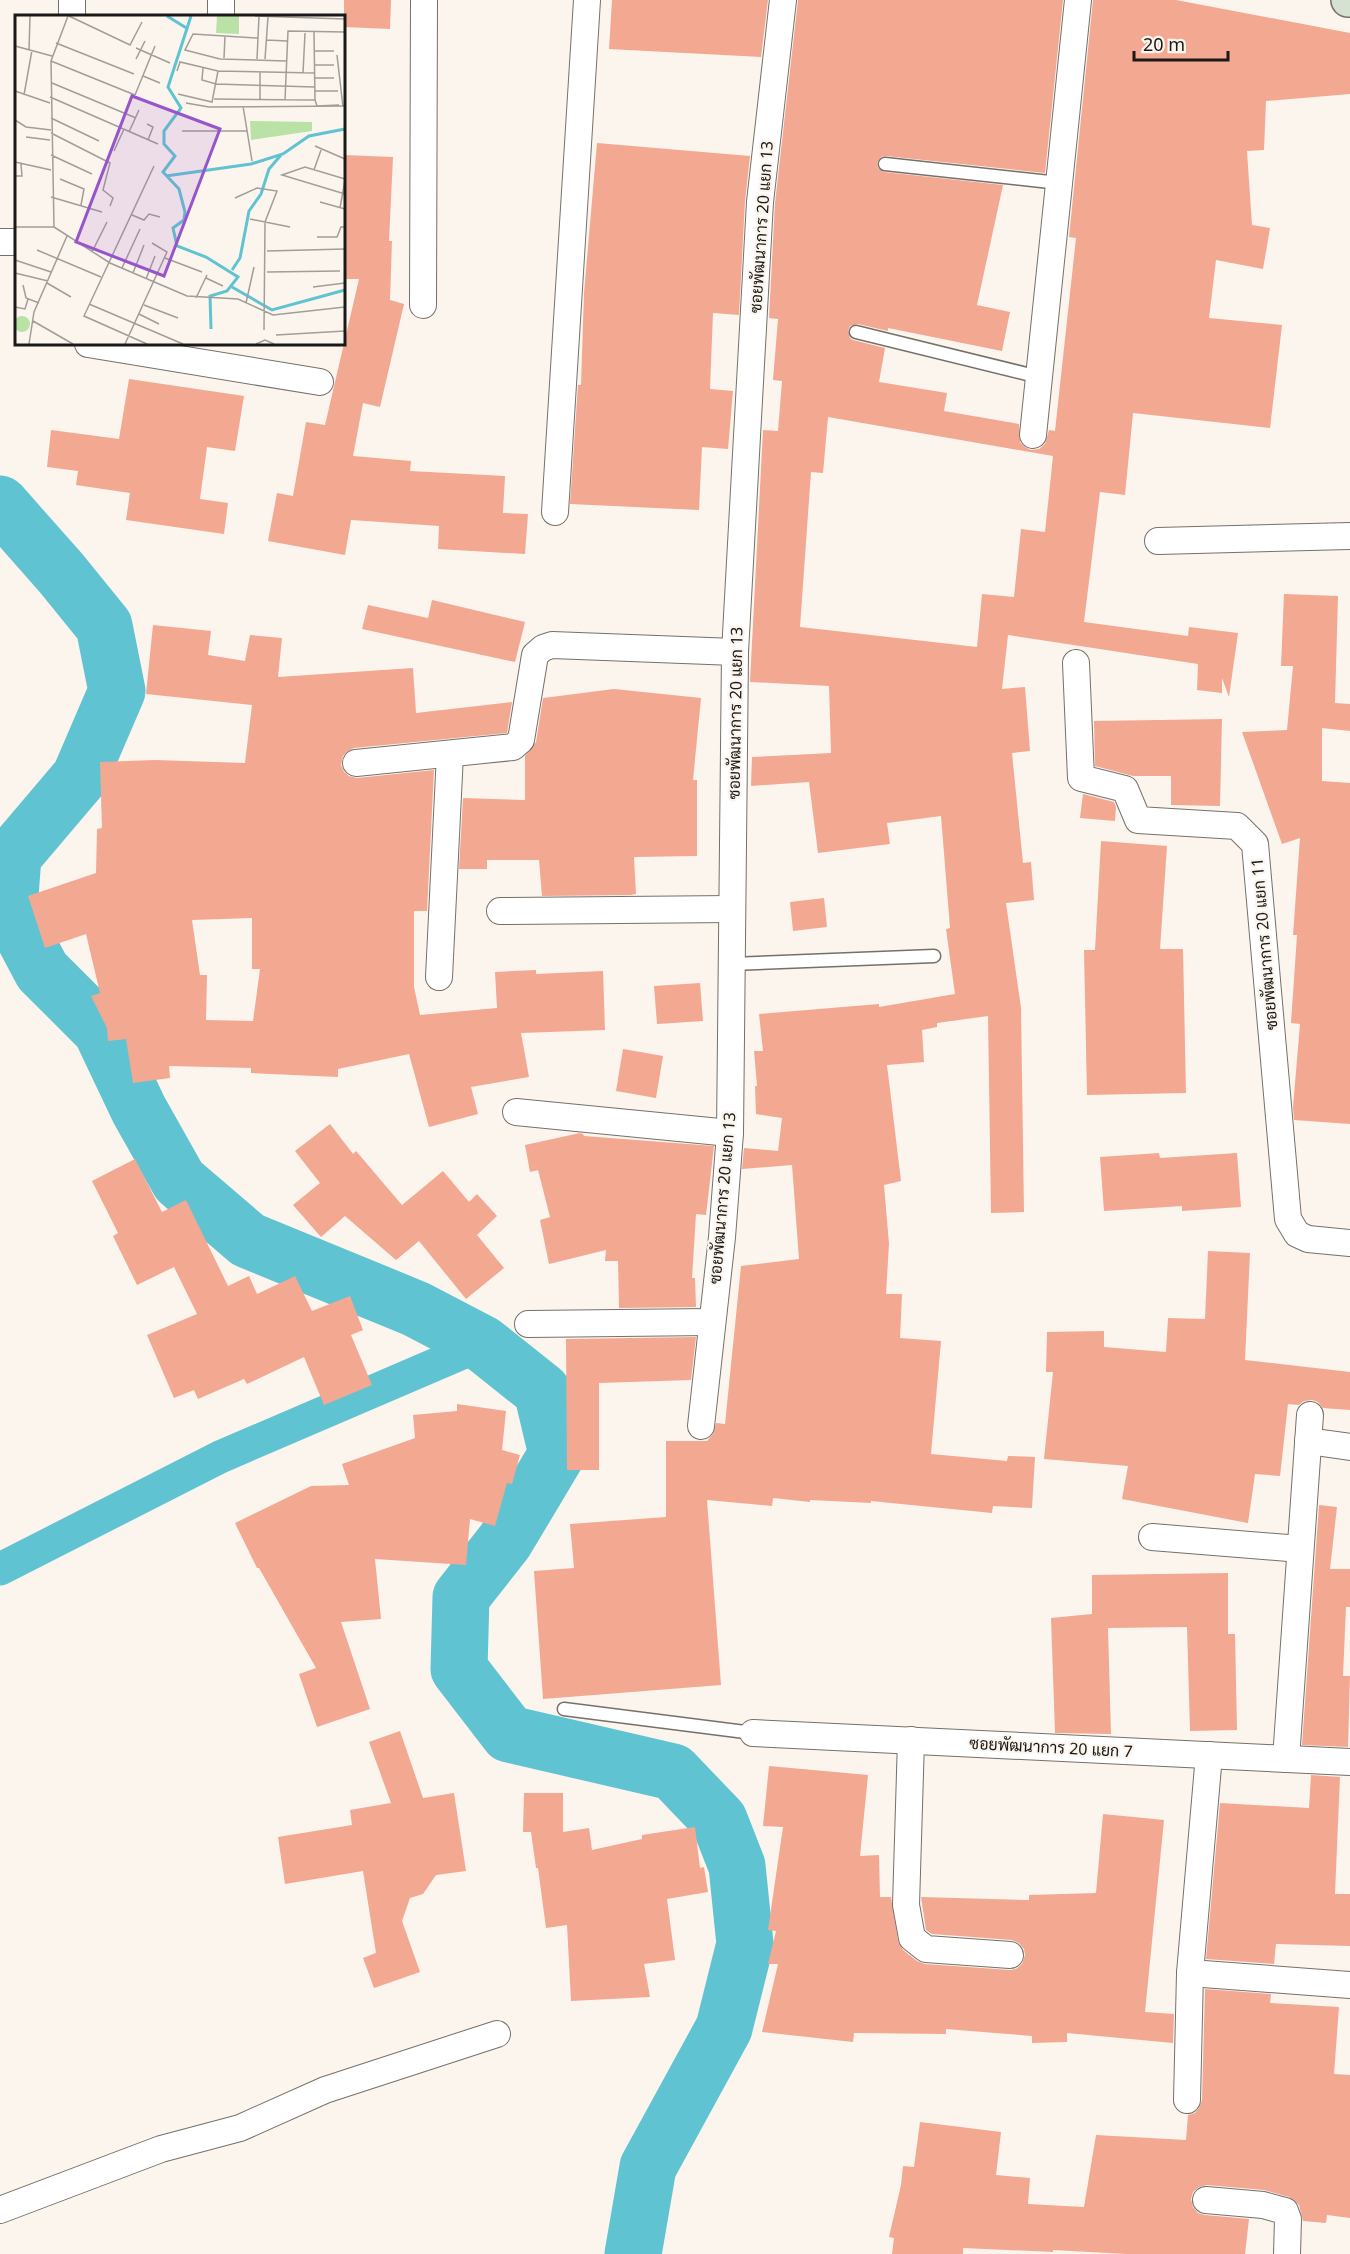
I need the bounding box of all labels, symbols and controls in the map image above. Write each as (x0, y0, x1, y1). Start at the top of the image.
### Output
inset map (15, 15, 345, 345)
scale bar (1134, 24, 1228, 62)
text: 20 m (1143, 32, 1185, 56)
street label: ซอยพัฒนาการ 20 แยก 13 (744, 140, 778, 314)
street label: ซอยพัฒนาการ 20 แยก 13 (722, 627, 748, 799)
street label: ซอยพัฒนาการ 20 แยก 11 (1246, 857, 1282, 1031)
street label: ซอยพัฒนาการ 20 แยก 13 (704, 1111, 740, 1285)
street label: ซอยพัฒนาการ 20 แยก 7 (969, 1732, 1133, 1762)

